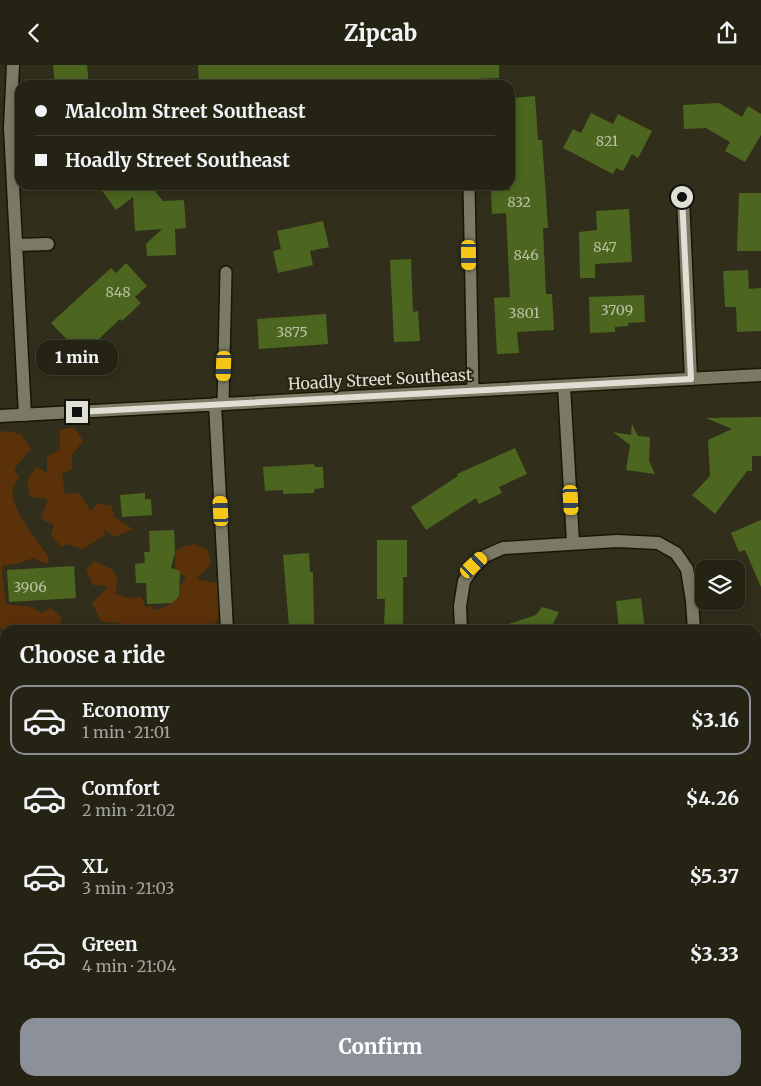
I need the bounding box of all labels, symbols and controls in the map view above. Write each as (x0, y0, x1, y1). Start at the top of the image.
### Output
icon: back (20, 19, 48, 47)
text: Zipcab (344, 19, 417, 47)
icon: share (713, 19, 741, 47)
text: Malcolm Street Southeast (65, 99, 306, 123)
house number: 821 (596, 132, 618, 150)
text: Hoadly Street Southeast (65, 148, 290, 172)
route start (671, 186, 693, 208)
house number: 832 (507, 193, 531, 211)
house number: 847 (593, 238, 617, 256)
car (461, 240, 476, 270)
house number: 846 (513, 246, 539, 264)
house number: 848 (105, 283, 131, 301)
house number: 3709 (601, 301, 633, 319)
house number: 3801 (509, 304, 540, 322)
house number: 3875 (276, 323, 308, 341)
callout: 1 min (36, 339, 118, 375)
text: 1 min (55, 347, 99, 367)
car (215, 351, 232, 381)
street label: Hoadly Street Southeast (287, 364, 473, 394)
route end (66, 401, 88, 423)
car (562, 485, 579, 515)
car (212, 496, 229, 526)
car (457, 549, 490, 581)
map controls (695, 560, 745, 610)
button: layers (695, 560, 745, 610)
house number: 3906 (13, 578, 47, 596)
text: Choose a ride (20, 641, 165, 669)
icon: car (22, 698, 67, 743)
text: Economy (82, 698, 170, 722)
text: $3.16 (691, 708, 739, 732)
text: 1 min · 21:01 (82, 722, 171, 742)
icon: car (22, 776, 67, 821)
text: Comfort (82, 776, 160, 800)
text: $4.26 (686, 786, 739, 810)
text: 2 min · 21:02 (82, 800, 175, 820)
icon: car (22, 854, 67, 899)
text: XL (82, 854, 108, 878)
text: $5.37 (690, 864, 739, 888)
text: 3 min · 21:03 (82, 878, 174, 898)
icon: car (22, 932, 67, 977)
text: Green (82, 932, 138, 956)
text: $3.33 (690, 942, 739, 966)
text: 4 min · 21:04 (82, 956, 176, 976)
button: Confirm (20, 1018, 741, 1076)

